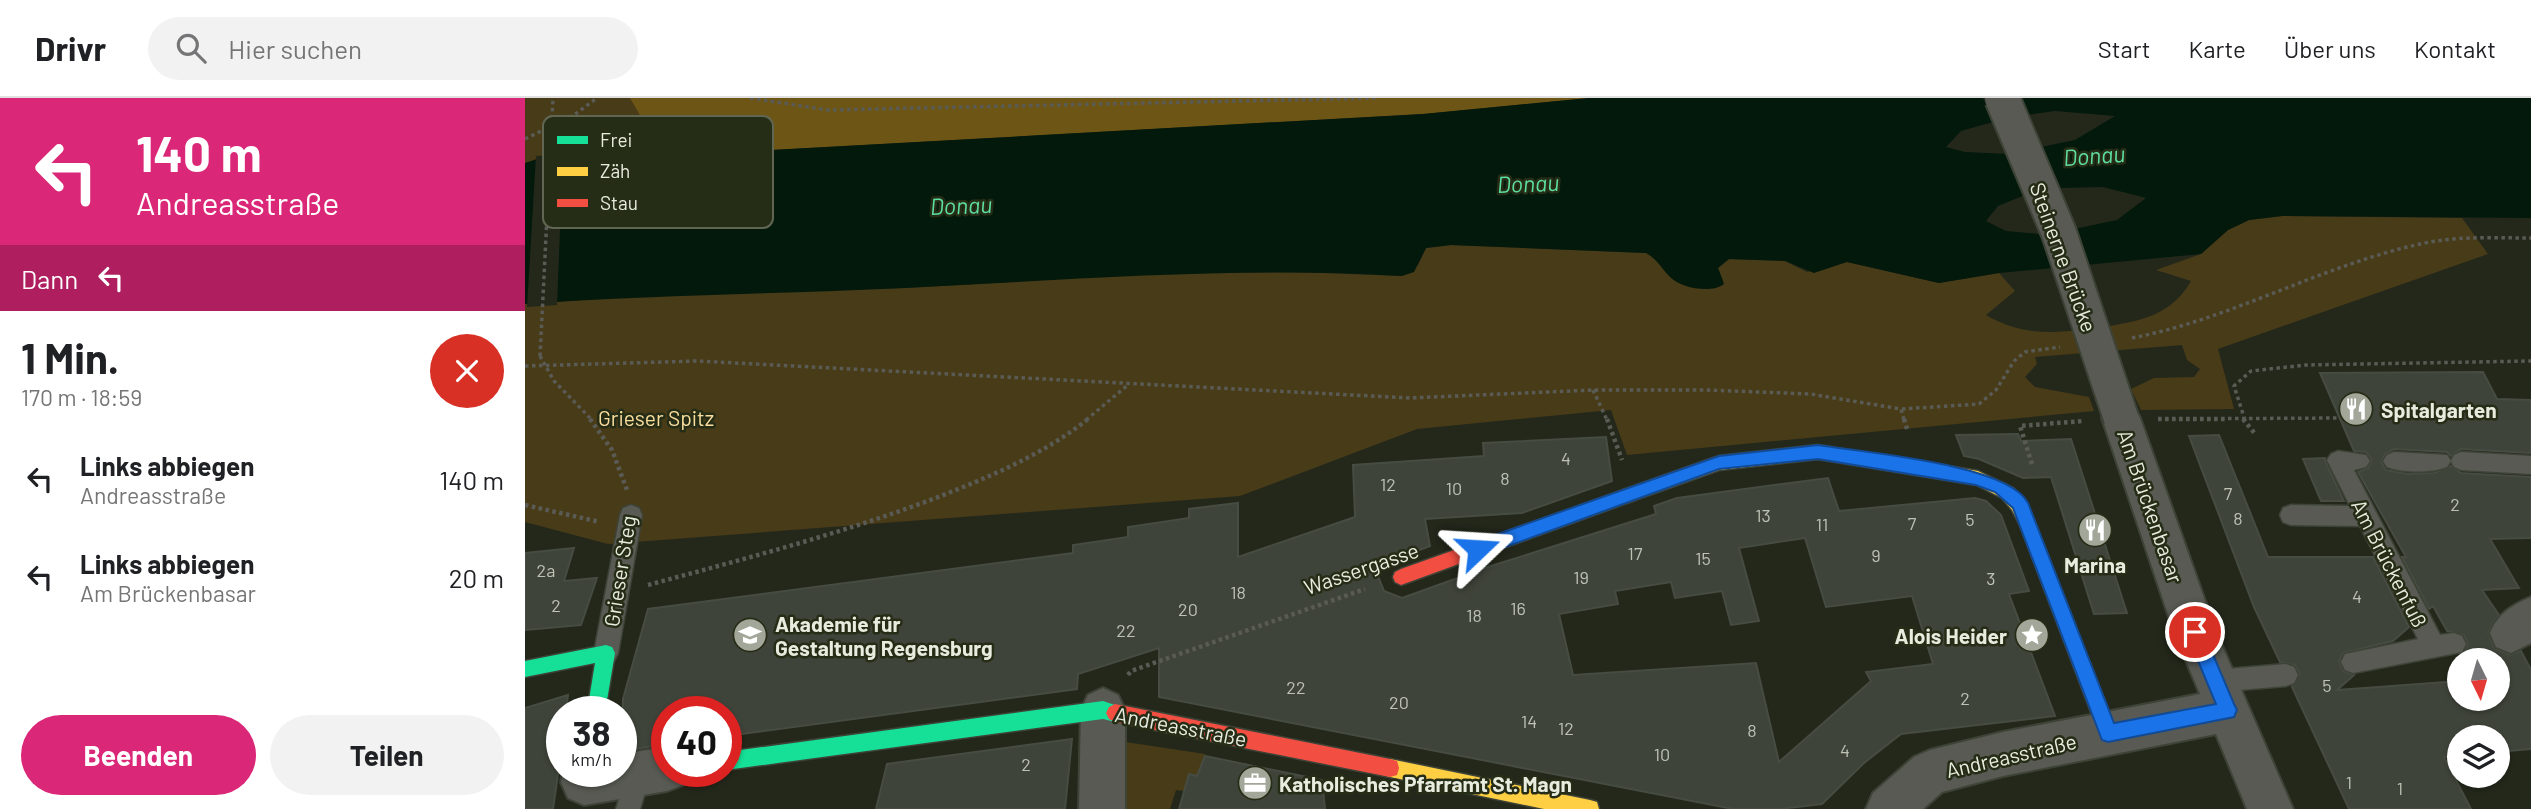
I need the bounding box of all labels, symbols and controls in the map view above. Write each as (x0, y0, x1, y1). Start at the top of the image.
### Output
search box (148, 17, 638, 80)
text: Drivr (35, 28, 106, 68)
icon: search (172, 29, 210, 67)
text: Hier suchen (228, 33, 362, 64)
text: Start (2098, 34, 2151, 63)
text: Karte (2189, 34, 2246, 63)
text: Über uns (2284, 34, 2376, 63)
text: Kontakt (2414, 34, 2496, 63)
legend (543, 116, 773, 228)
text: 140 m (136, 123, 262, 182)
icon: left (21, 126, 112, 217)
text: Frei (600, 128, 632, 151)
water label: Donau (2062, 139, 2126, 171)
text: Zäh (600, 159, 630, 182)
water label: Donau (1496, 168, 1560, 198)
street label: Steinerne Brücke (2025, 179, 2103, 335)
text: Andreasstraße (136, 183, 339, 221)
water label: Donau (929, 190, 993, 220)
text: Stau (600, 191, 638, 214)
icon: left (92, 259, 130, 297)
text: Dann (21, 263, 78, 294)
text: 1 Min. (21, 332, 119, 382)
button: close (430, 334, 504, 408)
text: 170 m · 18:59 (21, 383, 142, 411)
restaurant icon: Spitalgarten (2337, 390, 2375, 428)
place label: Spitalgarten (2381, 397, 2497, 422)
park label: Grieser Spitz (598, 405, 714, 430)
street label: Am Brückenbasar (2113, 426, 2189, 586)
house number: 4 (1561, 447, 1571, 469)
text: Links abbiegen (80, 450, 254, 481)
icon: left (21, 460, 59, 498)
text: 140 m (439, 464, 504, 495)
house number: 8 (1500, 467, 1510, 489)
house number: 12 (1380, 473, 1396, 495)
house number: 10 (1446, 477, 1462, 499)
text: Andreasstraße (80, 481, 226, 509)
house number: 7 (2224, 482, 2233, 504)
house number: 2 (2450, 493, 2460, 515)
street label: Am Brückenfuß (2347, 495, 2433, 631)
house number: 13 (1755, 504, 1771, 526)
house number: 8 (2233, 507, 2243, 529)
house number: 5 (1965, 508, 1975, 530)
restaurant icon: Marina (2076, 511, 2114, 549)
position arrow (1441, 512, 1515, 586)
house number: 7 (1908, 512, 1917, 534)
house number: 11 (1816, 513, 1828, 535)
street label: Grieser Steg (598, 514, 640, 628)
street label: Wassergasse (1300, 537, 1422, 599)
house number: 17 (1628, 542, 1643, 564)
house number: 9 (1871, 544, 1881, 566)
house number: 15 (1695, 547, 1711, 569)
text: Links abbiegen (80, 548, 254, 579)
place label: Marina (2064, 552, 2126, 577)
icon: left (21, 558, 59, 596)
house number: 2a (537, 559, 555, 581)
text: 20 m (449, 562, 504, 593)
house number: 19 (1573, 566, 1589, 588)
house number: 3 (1986, 567, 1996, 589)
text: Am Brückenbasar (80, 579, 256, 607)
house number: 18 (1230, 581, 1246, 603)
house number: 4 (2352, 585, 2362, 607)
house number: 2 (551, 594, 561, 616)
house number: 16 (1510, 597, 1526, 619)
house number: 20 (1178, 598, 1198, 620)
pin (2165, 602, 2225, 662)
house number: 18 (1466, 604, 1482, 626)
place label: Akademie für Gestaltung Regensburg (775, 611, 993, 660)
icon: arrive (2176, 613, 2214, 651)
school or university icon: Akademie für Gestaltung Regensburg (731, 616, 769, 654)
place icon: Alois Heider (2013, 616, 2051, 654)
house number: 22 (1116, 619, 1136, 641)
place label: Alois Heider (1895, 623, 2007, 648)
north arrow (2447, 648, 2509, 710)
map controls (2447, 648, 2510, 788)
house number: 5 (2322, 674, 2332, 696)
house number: 22 (1286, 676, 1306, 698)
house number: 2 (1960, 687, 1970, 709)
house number: 20 (1389, 691, 1409, 713)
speed limit sign: 40 (651, 696, 742, 787)
street label: Andreasstraße (1113, 701, 1249, 751)
house number: 14 (1521, 710, 1537, 732)
text: 38 (573, 711, 610, 753)
button: Beenden (21, 715, 256, 795)
button: Teilen (270, 715, 504, 795)
house number: 12 (1558, 717, 1574, 739)
house number: 8 (1747, 719, 1757, 741)
button: layers (2447, 725, 2510, 788)
street label: Andreasstraße (1943, 728, 2079, 782)
house number: 4 (1840, 739, 1850, 761)
house number: 10 (1654, 743, 1670, 765)
text: km/h (571, 748, 612, 770)
house number: 2 (1021, 753, 1031, 775)
office icon: Katholisches Pfarramt St. Magn (1236, 764, 1274, 802)
place label: Katholisches Pfarramt St. Magn (1279, 771, 1572, 796)
house number: 1 (2346, 771, 2352, 793)
house number: 1 (2397, 777, 2403, 799)

